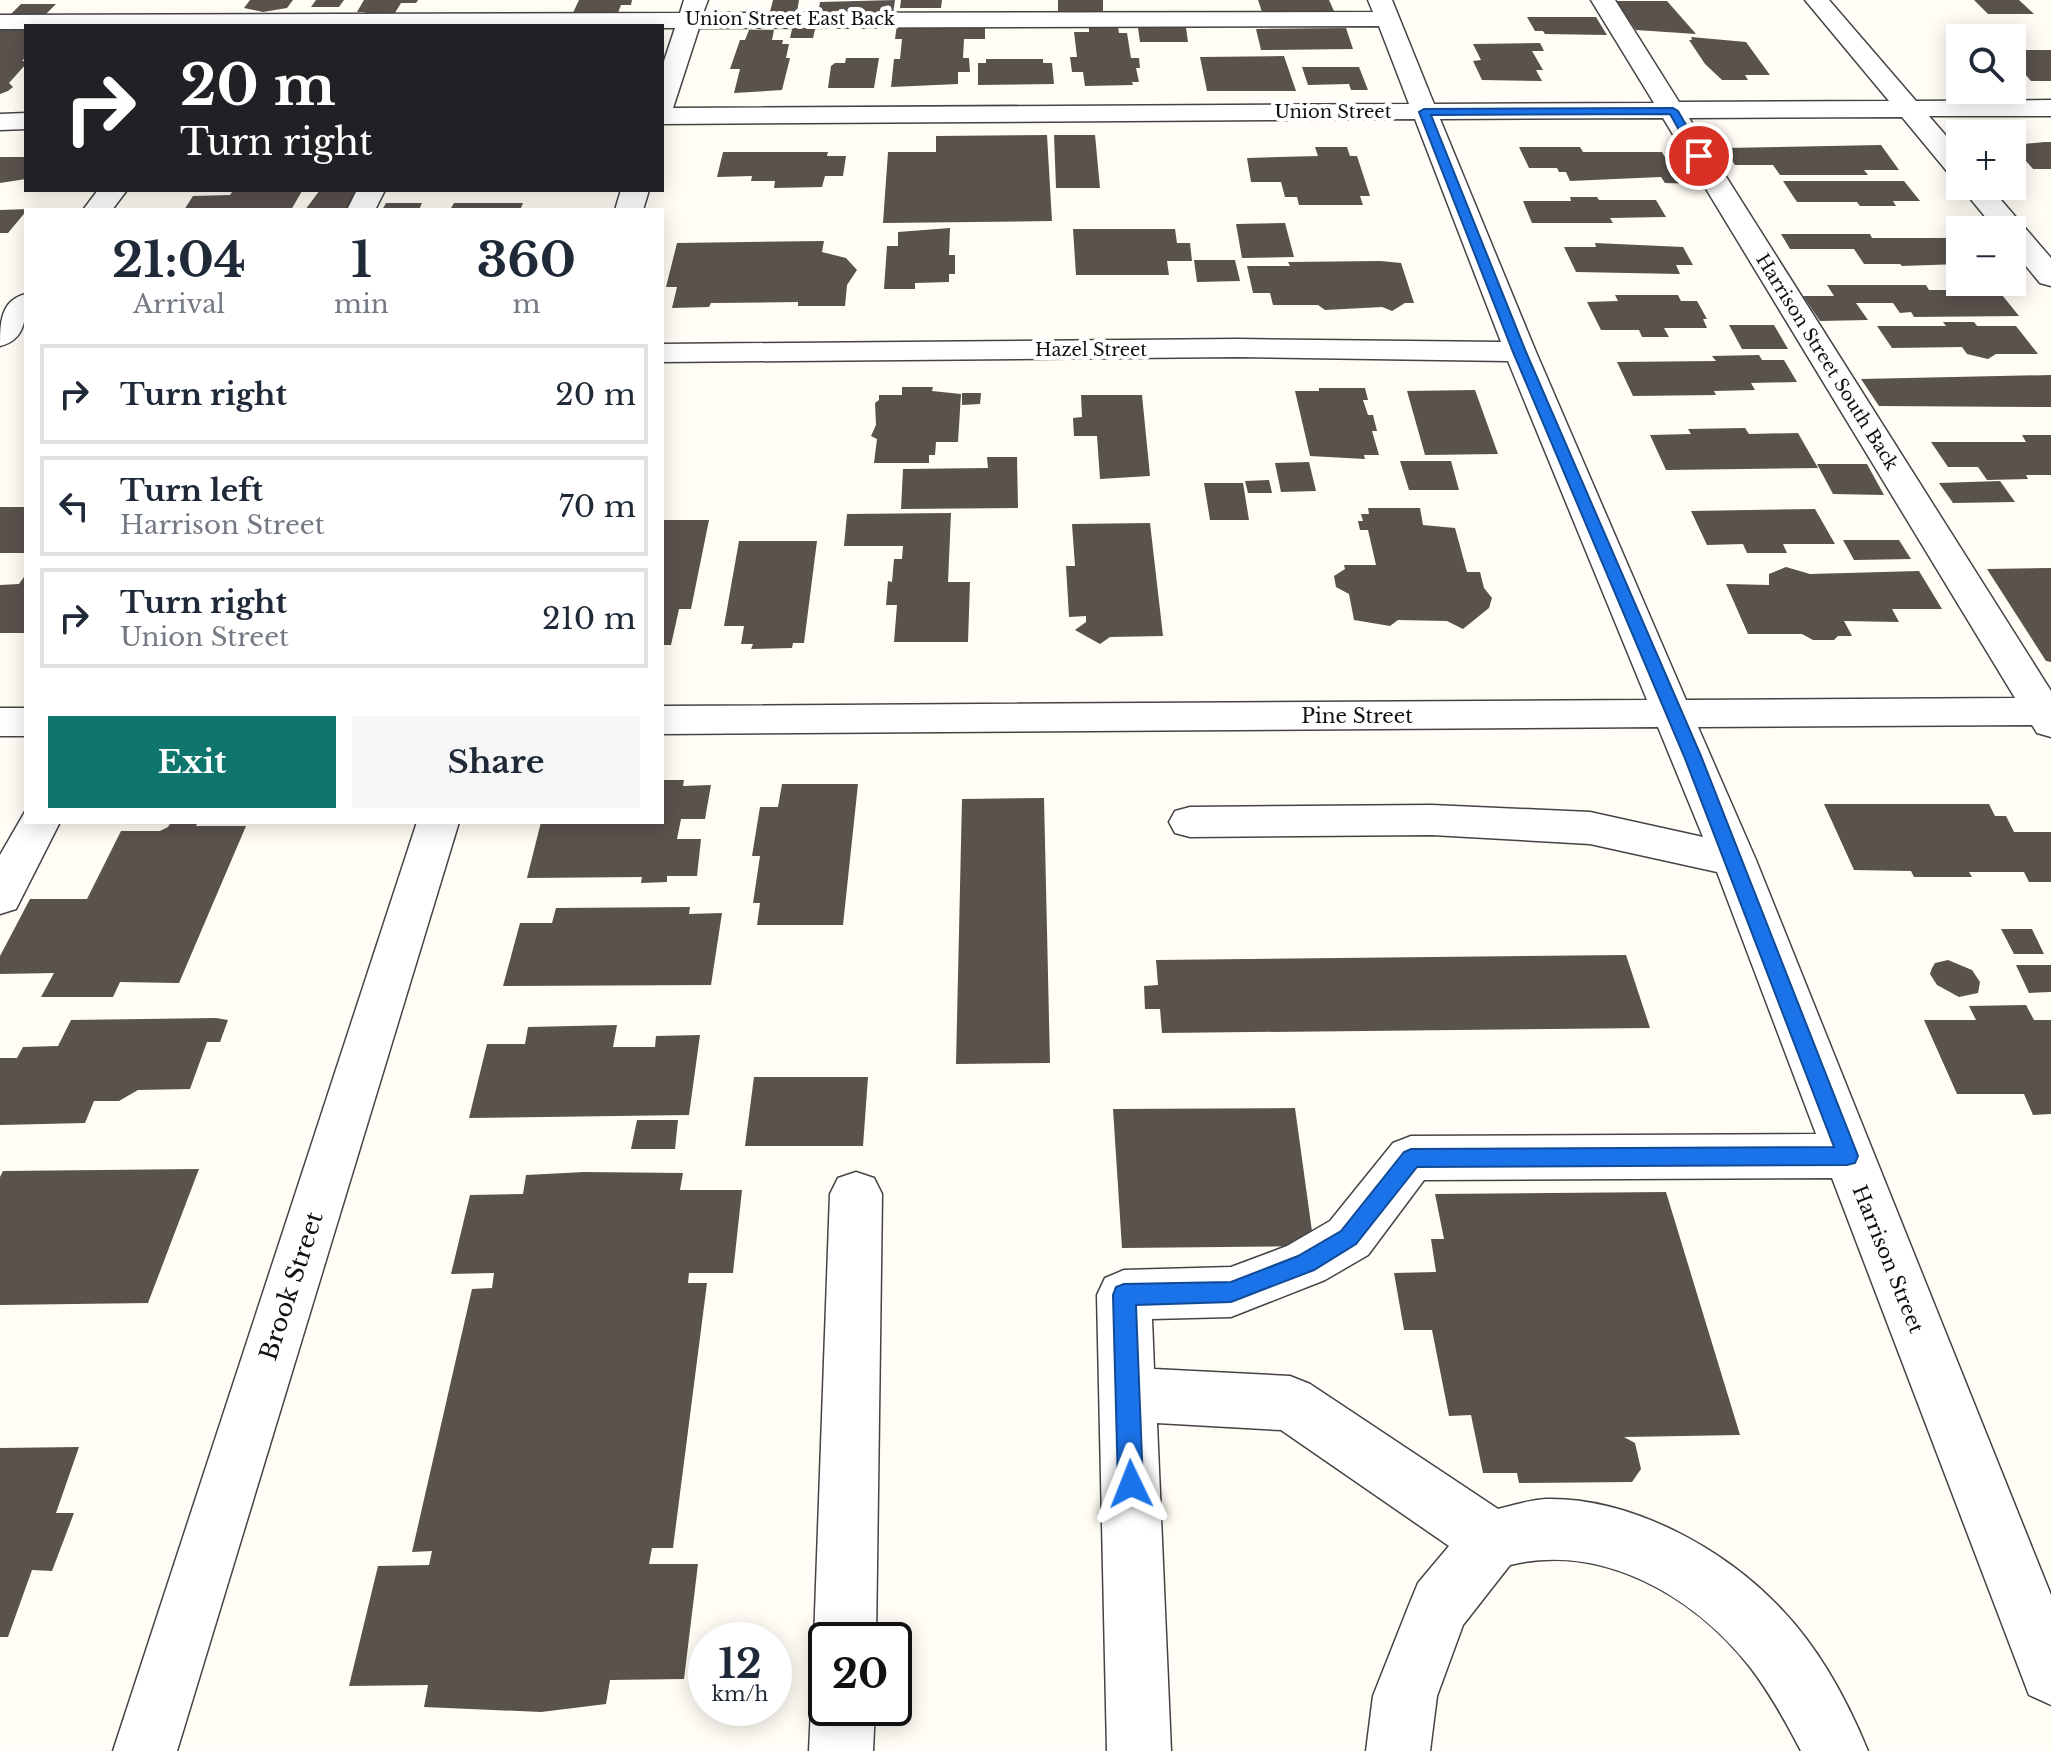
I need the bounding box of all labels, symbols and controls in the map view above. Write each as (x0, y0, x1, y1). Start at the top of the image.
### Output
street label: Union Street East Back (685, 8, 895, 30)
map controls (1946, 24, 2026, 296)
button: search (1946, 24, 2026, 104)
text: 20 m (180, 51, 336, 120)
icon: right (48, 56, 152, 160)
street label: Union Street (1275, 101, 1392, 123)
text: Turn right (180, 120, 373, 165)
button: + (1946, 120, 2026, 200)
pin (1665, 122, 1733, 190)
icon: arrive (1677, 134, 1721, 178)
button: − (1946, 216, 2026, 296)
text: 21:04 (112, 230, 246, 290)
text: 1 (351, 230, 372, 290)
text: 360 (477, 230, 576, 290)
street label: Harrison Street South Back (1751, 250, 1903, 474)
text: Arrival (133, 288, 225, 320)
text: min (334, 288, 389, 320)
text: m (512, 288, 540, 320)
street label: Hazel Street (1035, 339, 1147, 361)
icon: right (52, 372, 96, 416)
text: Turn right (120, 376, 287, 413)
text: 20 m (555, 376, 636, 413)
text: Turn left (120, 472, 263, 509)
icon: left (52, 484, 96, 528)
text: 70 m (559, 488, 636, 525)
text: Harrison Street (120, 509, 325, 541)
text: Turn right (120, 584, 287, 621)
icon: right (52, 596, 96, 640)
text: 210 m (542, 600, 636, 637)
text: Union Street (120, 621, 289, 653)
street label: Pine Street (1301, 704, 1413, 728)
button: Exit (48, 716, 336, 808)
button: Share (352, 716, 640, 808)
street label: Harrison Street (1847, 1182, 1929, 1337)
street label: Brook Street (253, 1208, 329, 1364)
position arrow (1089, 1442, 1173, 1526)
speed limit sign: 20 (808, 1622, 912, 1726)
text: 12 (718, 1639, 762, 1689)
text: km/h (712, 1682, 768, 1706)

